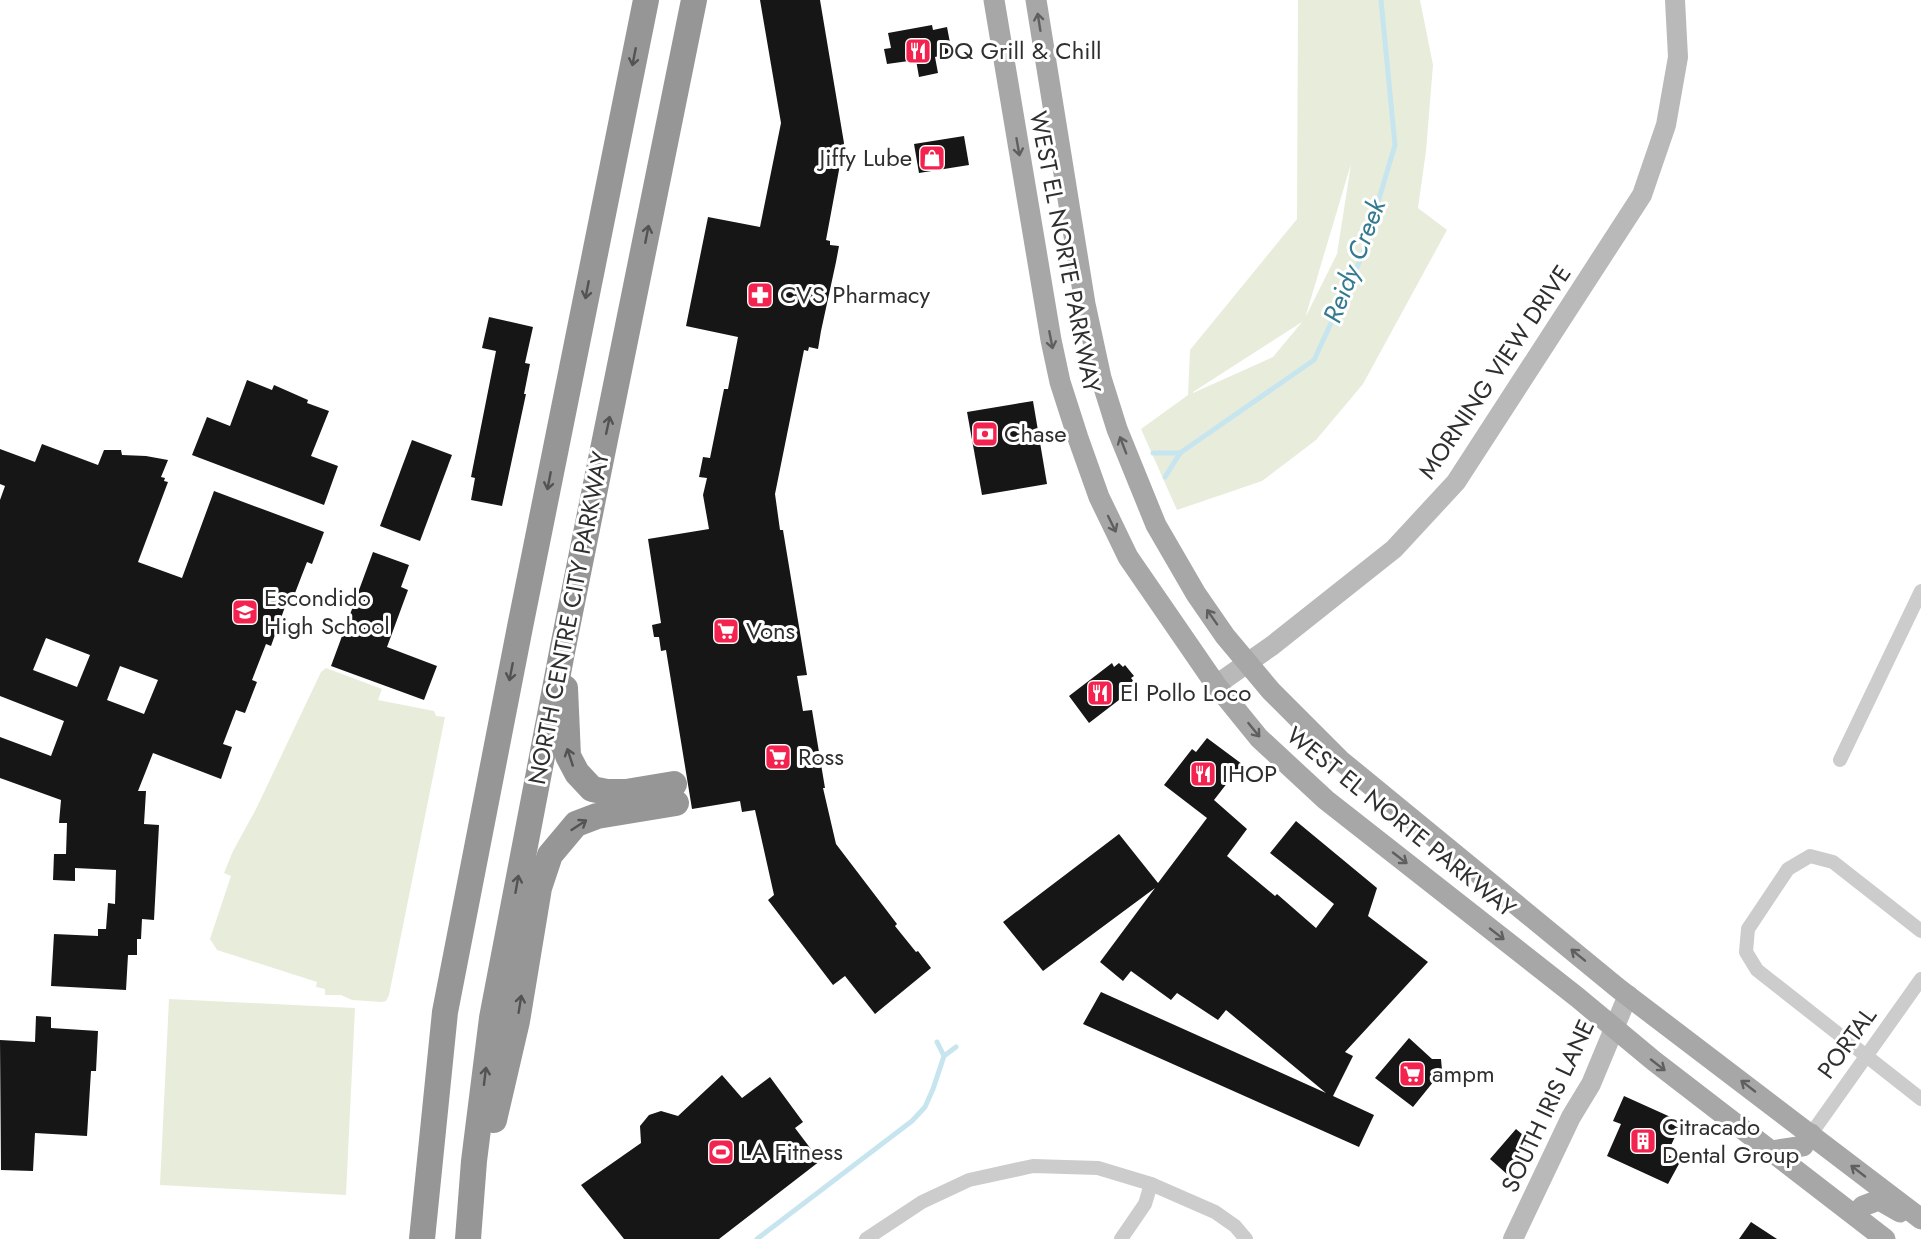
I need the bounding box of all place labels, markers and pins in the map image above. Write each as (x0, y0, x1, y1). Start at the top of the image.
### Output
place label: DQ Grill & Chill (938, 33, 1102, 68)
restaurant icon: DQ Grill & Chill (903, 36, 933, 66)
place label: Jiffy Lube (817, 140, 912, 175)
shop icon: Jiffy Lube (917, 143, 947, 173)
place label: CVS Pharmacy (780, 277, 931, 312)
pharmacy icon: CVS Pharmacy (745, 280, 775, 310)
place label: Chase (1004, 416, 1067, 451)
bank icon: Chase (970, 419, 1000, 449)
place label: Escondido High School (264, 580, 390, 643)
school or university icon: Escondido High School (230, 597, 260, 627)
place label: Vons (746, 613, 795, 648)
supermarket icon: Vons (711, 616, 741, 646)
place label: El Pollo Loco (1120, 675, 1251, 710)
restaurant icon: El Pollo Loco (1085, 678, 1115, 708)
place label: Ross (798, 739, 844, 774)
supermarket icon: Ross (763, 742, 793, 772)
place label: IHOP (1222, 756, 1277, 791)
restaurant icon: IHOP (1188, 759, 1218, 789)
place label: ampm (1432, 1056, 1495, 1091)
supermarket icon: ampm (1397, 1059, 1427, 1089)
place label: Citracado Dental Group (1662, 1109, 1799, 1172)
building icon: Citracado Dental Group (1628, 1126, 1658, 1156)
place label: LA Fitness (740, 1134, 843, 1169)
sports icon: LA Fitness (706, 1137, 736, 1167)

